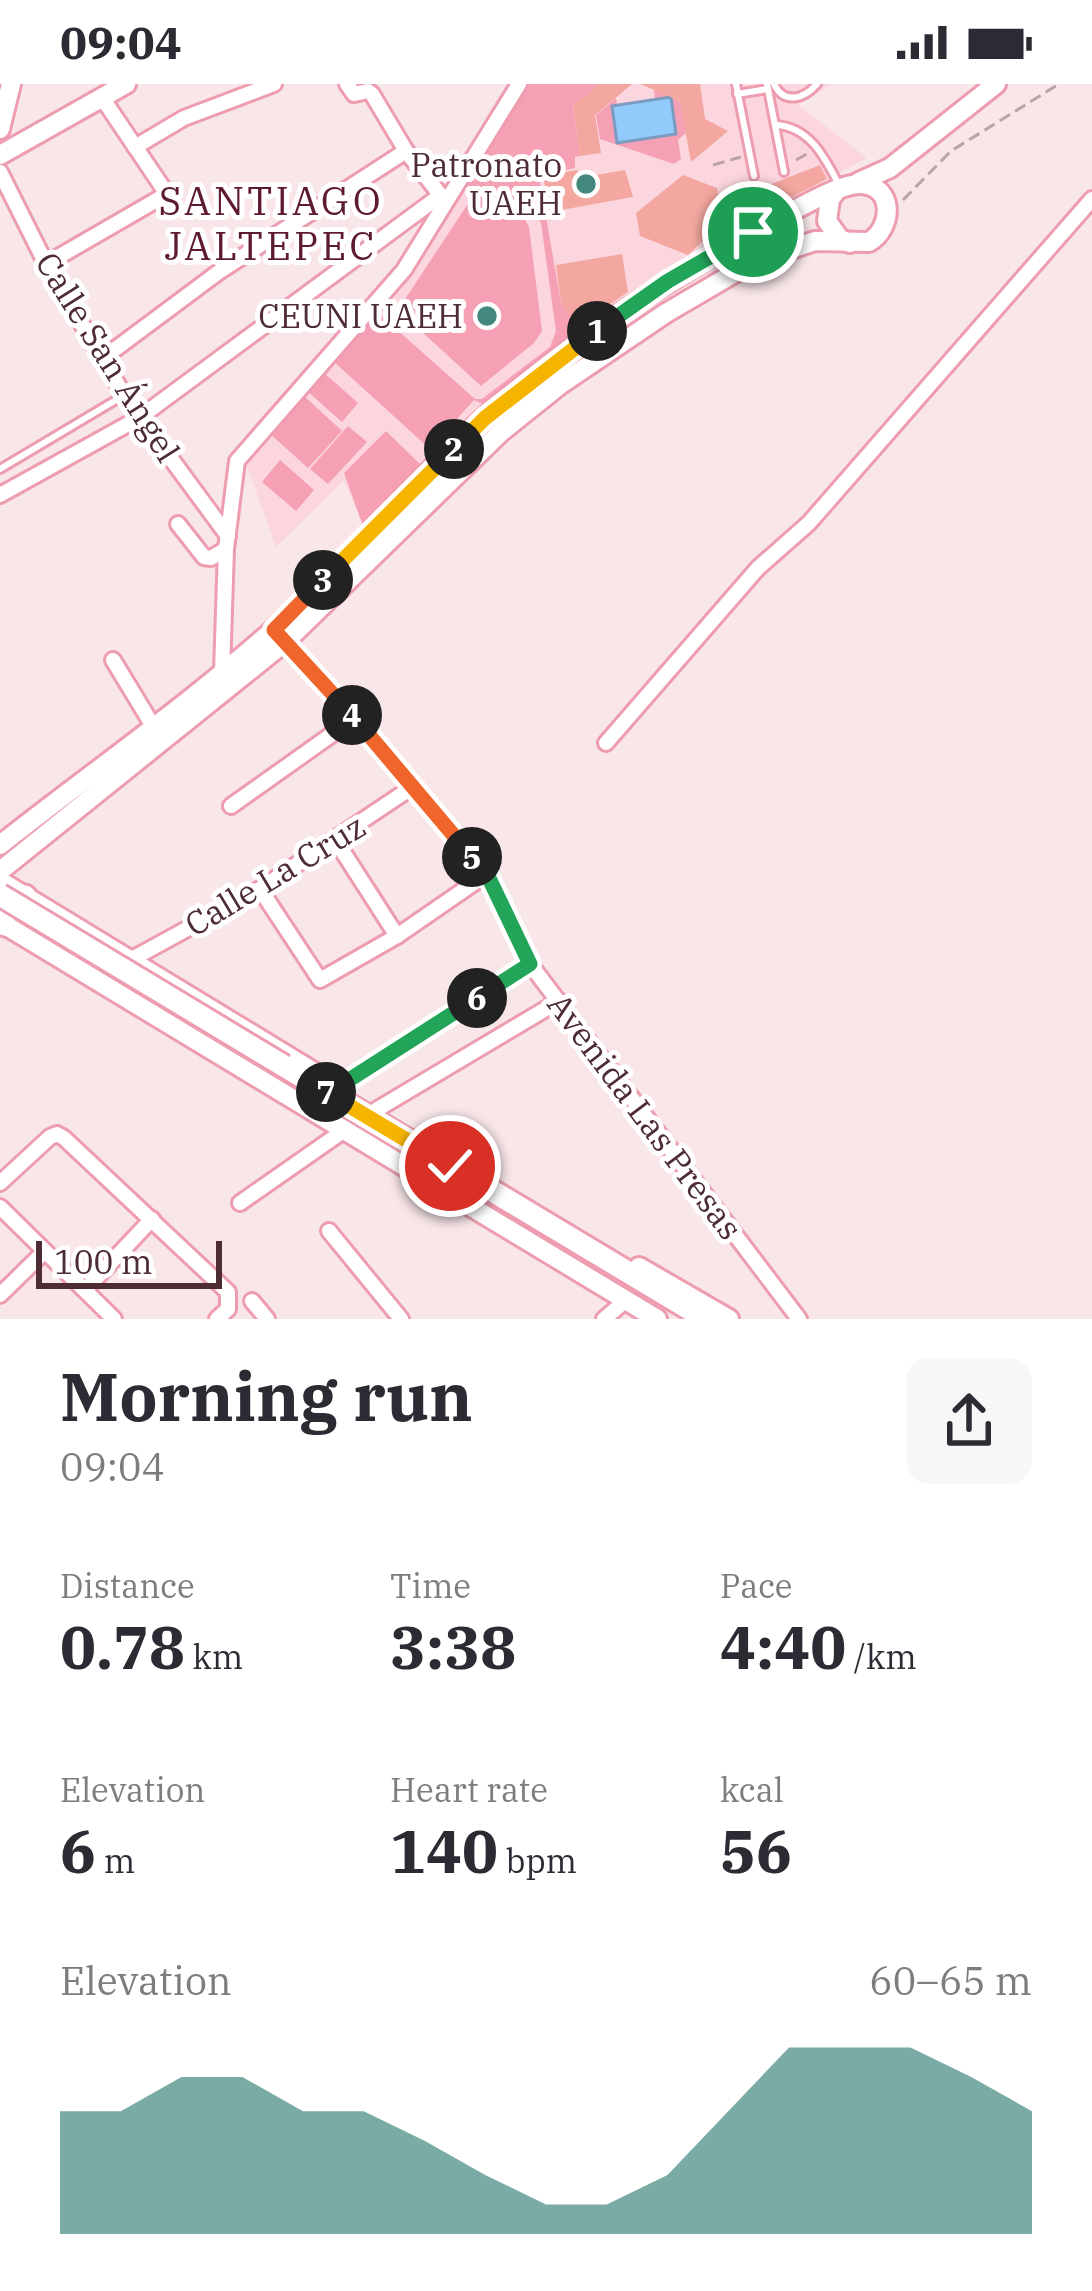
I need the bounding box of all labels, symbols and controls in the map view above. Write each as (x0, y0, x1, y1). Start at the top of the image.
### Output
text: 09:04 (60, 13, 182, 71)
place label: Patronato UAEH (410, 143, 562, 224)
marker: Patronato UAEH (573, 171, 599, 197)
district label: SANTIAGO JALTEPEC (158, 175, 384, 271)
pin (702, 181, 804, 283)
icon: arrive (720, 199, 786, 265)
street label: Calle San Ángel (27, 244, 190, 470)
place label: CEUNI UAEH (258, 294, 463, 337)
pin: 1 (567, 301, 627, 361)
marker: CEUNI UAEH (474, 303, 500, 329)
text: 1 (587, 309, 607, 352)
pin: 2 (424, 419, 484, 479)
text: 2 (444, 427, 464, 470)
pin: 3 (293, 550, 353, 610)
text: 3 (313, 558, 333, 601)
pin: 4 (322, 685, 382, 745)
text: 4 (342, 693, 362, 736)
street label: Calle La Cruz (177, 804, 373, 945)
pin: 5 (442, 827, 502, 887)
text: 5 (462, 835, 482, 878)
pin: 6 (447, 968, 507, 1028)
text: 6 (467, 976, 487, 1019)
street label: Avenida Las Presas (538, 984, 752, 1248)
pin: 7 (296, 1062, 356, 1122)
text: 7 (316, 1070, 336, 1113)
pin (399, 1115, 501, 1217)
icon: check (417, 1133, 483, 1199)
scale bar (36, 1235, 222, 1288)
text: 100 m (54, 1240, 153, 1283)
text: Morning run (60, 1353, 473, 1439)
button: share (906, 1358, 1032, 1484)
text: 09:04 (60, 1441, 165, 1492)
text: Distance (60, 1564, 195, 1607)
text: Time (390, 1564, 471, 1607)
text: Pace (720, 1564, 793, 1607)
text: 0.78 (60, 1607, 185, 1686)
text: 3:38 (390, 1607, 516, 1686)
text: 4:40 (720, 1607, 846, 1686)
text: km (185, 1635, 243, 1678)
text: /km (846, 1635, 917, 1678)
text: Elevation (60, 1768, 205, 1811)
text: Heart rate (390, 1768, 548, 1811)
text: kcal (720, 1768, 784, 1811)
text: 6 (60, 1811, 96, 1890)
text: 140 (390, 1811, 498, 1890)
text: 56 (720, 1811, 792, 1890)
text: m (96, 1839, 135, 1882)
text: bpm (498, 1839, 577, 1882)
text: Elevation (60, 1955, 232, 2006)
text: 60–65 m (869, 1955, 1032, 2006)

